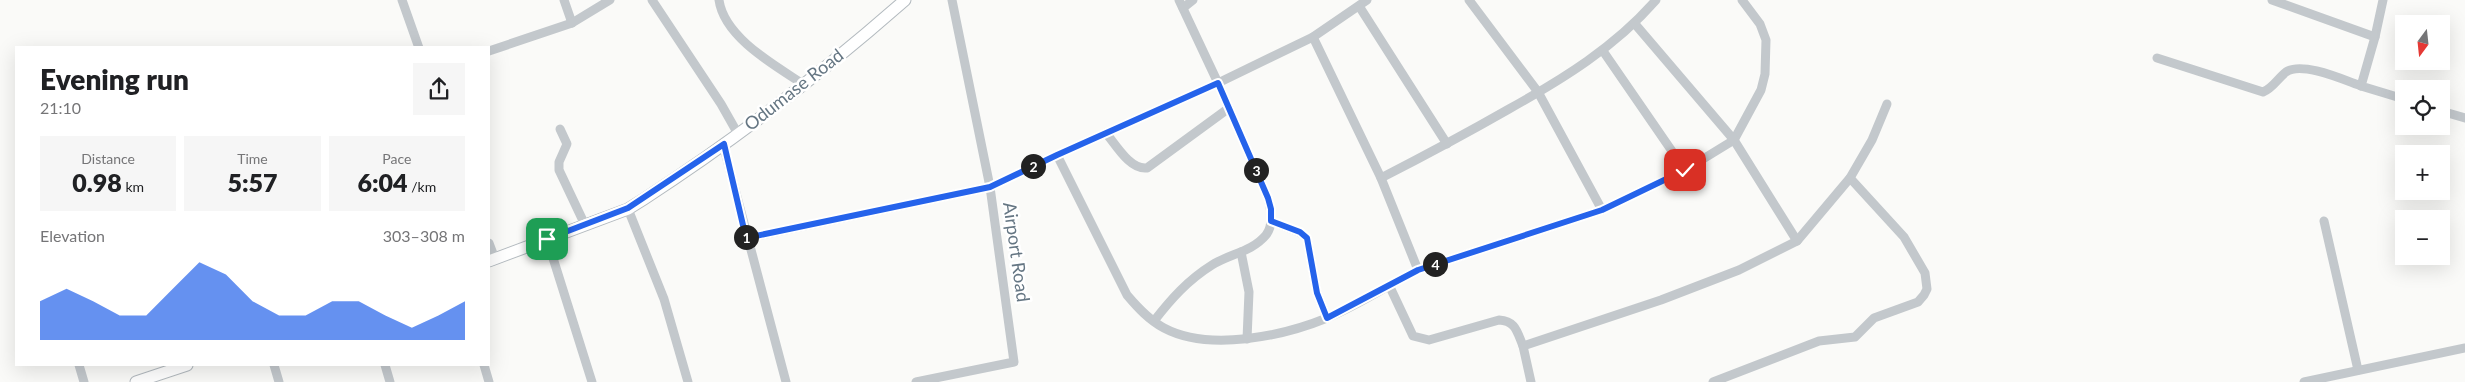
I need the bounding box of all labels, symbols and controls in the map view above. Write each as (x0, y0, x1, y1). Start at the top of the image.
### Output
north arrow (2395, 15, 2450, 70)
map controls (2395, 15, 2450, 265)
street label: Odumase Road (739, 44, 847, 135)
text: Evening run (40, 62, 189, 96)
button: share (413, 63, 465, 115)
button: locate (2395, 80, 2450, 135)
text: 21:10 (40, 98, 81, 117)
button: + (2395, 145, 2450, 200)
pin (1664, 149, 1706, 191)
text: Distance (81, 150, 135, 167)
text: Time (237, 150, 268, 167)
text: Pace (382, 150, 411, 167)
pin: 2 (1020, 154, 1046, 178)
icon: check (1671, 156, 1699, 184)
text: 2 (1029, 158, 1038, 175)
pin: 3 (1244, 158, 1268, 182)
text: 3 (1252, 162, 1261, 179)
text: 0.98 (72, 167, 122, 197)
text: 5:57 (227, 167, 278, 197)
text: 6:04 (357, 167, 408, 197)
text: km (122, 178, 144, 195)
text: /km (408, 178, 436, 195)
street label: Airport Road (999, 200, 1035, 303)
button: − (2395, 210, 2450, 265)
pin (526, 218, 568, 260)
pin: 1 (734, 224, 758, 250)
icon: arrive (533, 225, 561, 253)
text: Elevation (40, 226, 105, 245)
text: 303–308 m (383, 226, 465, 245)
text: 1 (742, 229, 751, 246)
pin: 4 (1422, 252, 1448, 276)
text: 4 (1431, 256, 1440, 273)

